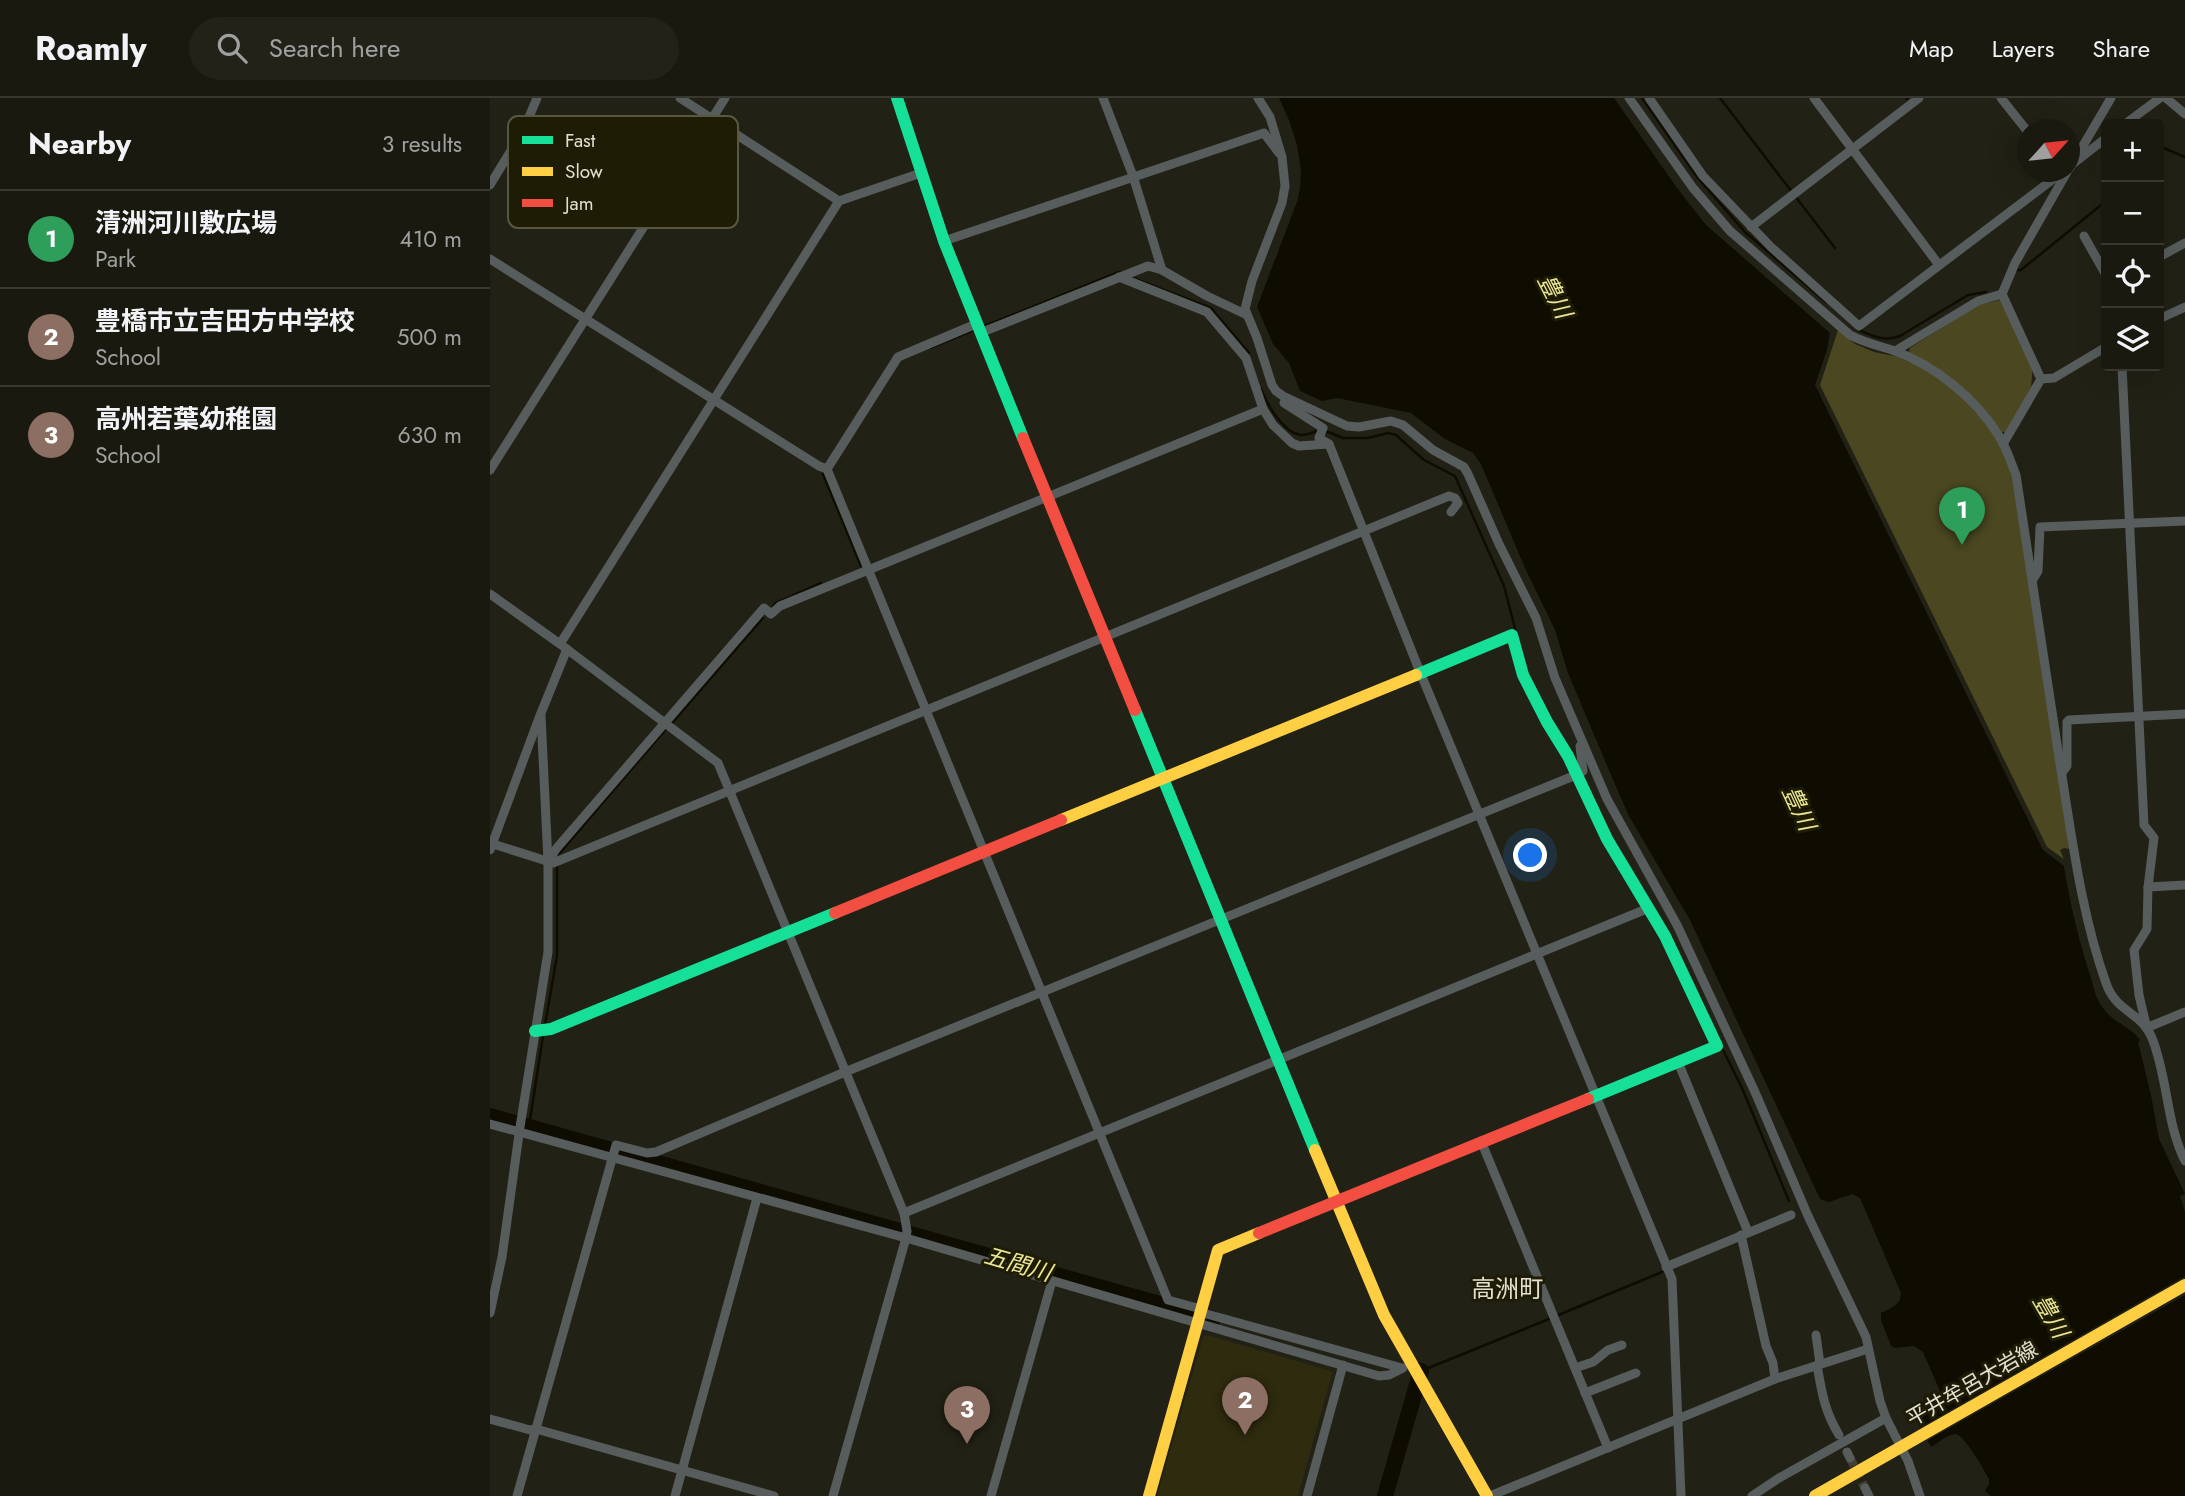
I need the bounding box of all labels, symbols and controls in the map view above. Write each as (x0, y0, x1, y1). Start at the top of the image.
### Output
search box (189, 17, 679, 80)
text: Roamly (35, 25, 147, 72)
icon: search (213, 29, 251, 67)
text: Search here (269, 29, 400, 67)
text: Map (1909, 31, 1954, 66)
text: Layers (1992, 31, 2054, 66)
text: Share (2092, 31, 2150, 66)
legend (508, 116, 738, 228)
north arrow (2017, 119, 2080, 182)
map controls (2101, 119, 2164, 371)
button: + (2101, 119, 2164, 182)
text: Nearby (28, 122, 131, 165)
text: 3 results (382, 127, 462, 161)
text: Fast (565, 127, 596, 154)
text: Slow (565, 158, 603, 185)
button: − (2101, 182, 2164, 245)
text: Jam (562, 190, 594, 217)
text: 清洲河川敷広場 (95, 204, 277, 242)
text: 1 (45, 222, 57, 256)
text: 410 m (400, 222, 462, 256)
text: Park (95, 242, 136, 276)
button: locate (2101, 245, 2164, 308)
water label: 豊川 (1529, 268, 1582, 327)
text: 豊橋市立吉田方中学校 (95, 302, 355, 340)
button: layers (2101, 308, 2164, 371)
text: 2 (43, 320, 59, 354)
text: 500 m (397, 320, 462, 354)
text: School (95, 340, 161, 374)
text: 高州若葉幼稚園 (95, 400, 277, 438)
text: 3 (44, 418, 58, 452)
text: 630 m (398, 418, 462, 452)
text: School (95, 438, 161, 472)
pin: 1 (1939, 487, 1985, 545)
water label: 豊川 (1774, 780, 1825, 839)
your location (1513, 838, 1547, 872)
water label: 五間川 (980, 1238, 1059, 1291)
district label: 高洲町 (1471, 1271, 1543, 1306)
water label: 豊川 (2025, 1288, 2079, 1347)
street label: 平井牟呂大岩線 (1901, 1334, 2043, 1434)
pin: 2 (1222, 1377, 1268, 1435)
pin: 3 (944, 1386, 990, 1444)

